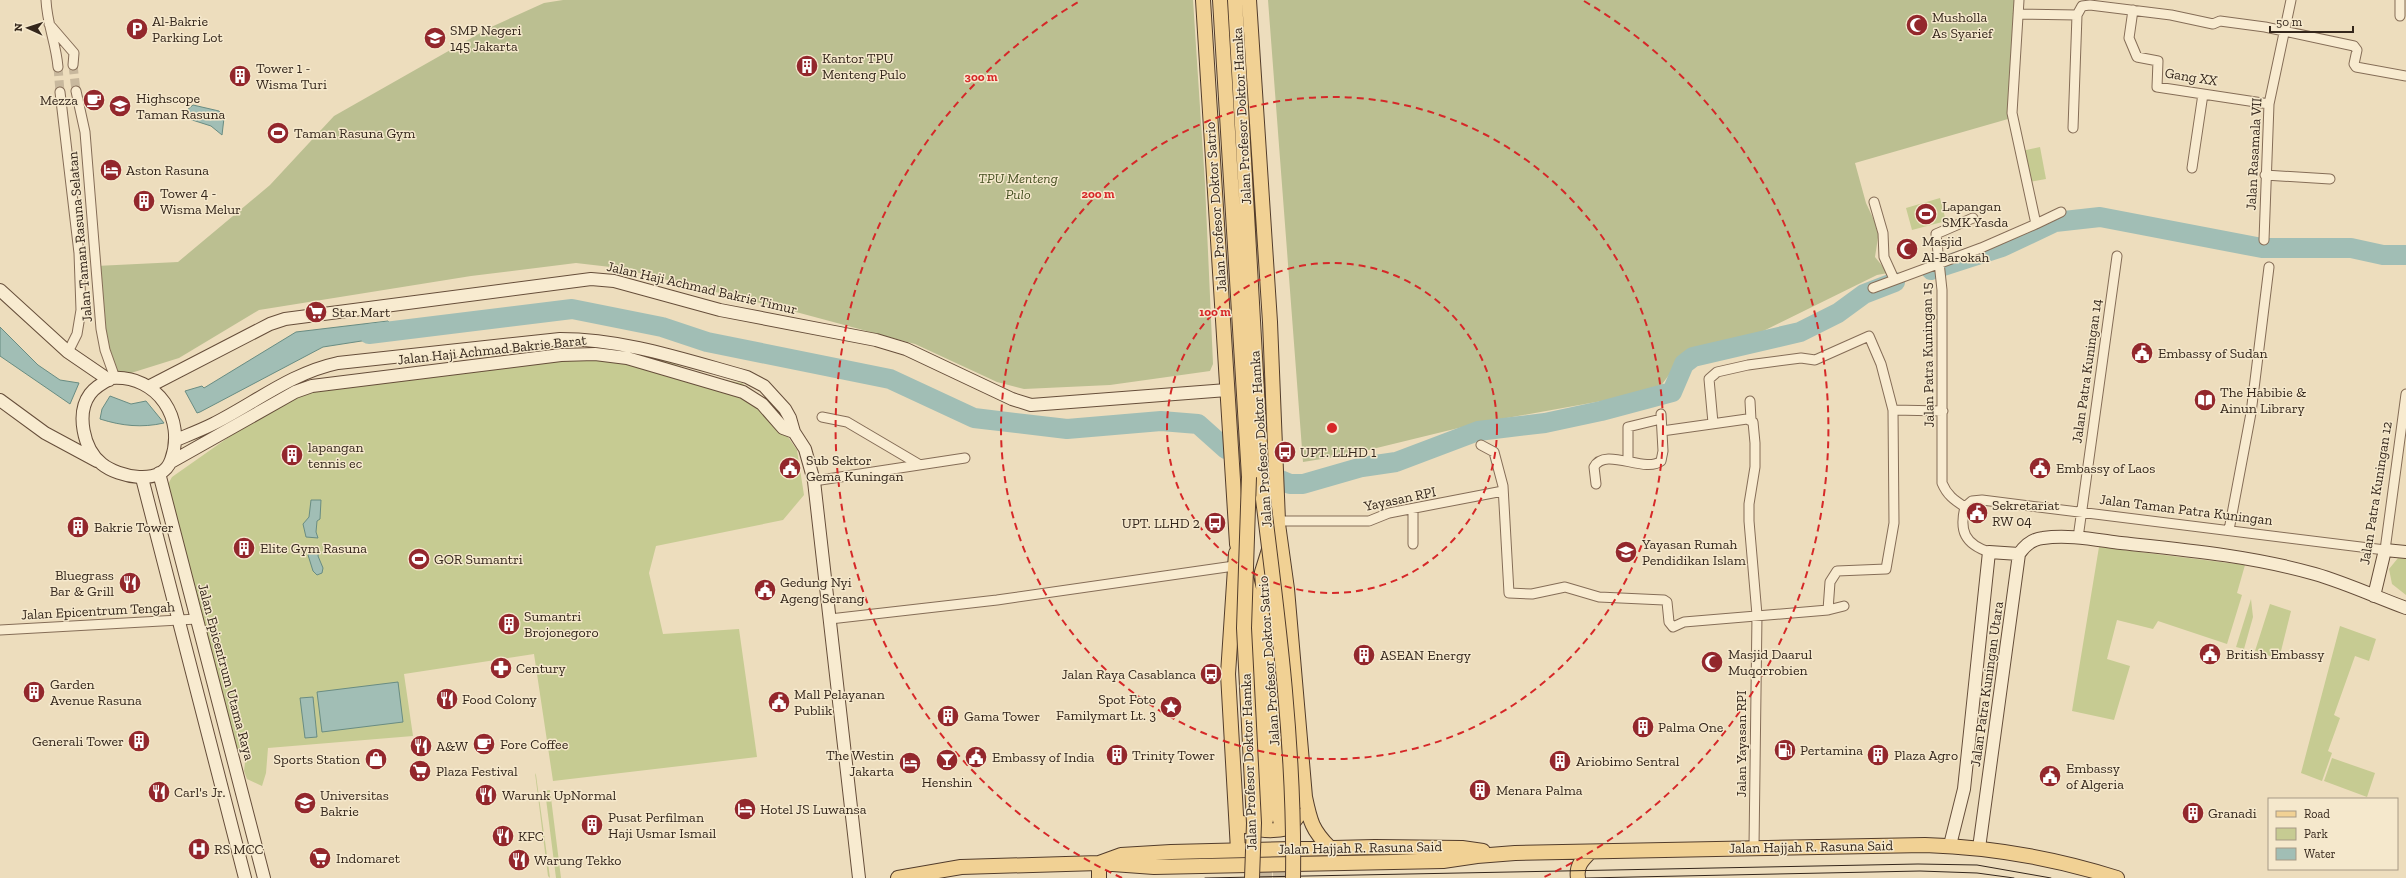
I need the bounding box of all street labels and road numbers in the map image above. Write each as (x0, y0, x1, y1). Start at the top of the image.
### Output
street label: Jalan Profesor Doktor Hamka (1229, 27, 1255, 205)
street label: Gang XX (2164, 64, 2219, 90)
street label: Jalan Rasamala VII (2243, 97, 2265, 211)
street label: Jalan Profesor Doktor Satrio (1202, 121, 1230, 293)
street label: Jalan Taman Rasuna Selatan (64, 151, 96, 323)
street label: Jalan Haji Achmad Bakrie Timur (605, 258, 799, 318)
street label: Jalan Patra Kuningan 15 (1918, 282, 1938, 428)
street label: Jalan Patra Kuningan 14 (2068, 297, 2106, 444)
street label: Jalan Haji Achmad Bakrie Barat (397, 332, 588, 368)
street label: Jalan Profesor Doktor Hamka (1246, 350, 1276, 528)
street label: Jalan Patra Kuningan 12 (2356, 420, 2396, 566)
street label: Yayasan RPI (1361, 483, 1438, 515)
street label: Jalan Taman Patra Kuningan (2099, 491, 2273, 529)
street label: Jalan Profesor Doktor Satrio (1255, 575, 1283, 747)
street label: Jalan Epicentrum Utama Raya (194, 582, 258, 763)
street label: Jalan Epicentrum Tengah (21, 598, 175, 624)
street label: Jalan Patra Kuningan Utara (1967, 600, 2007, 768)
street label: Jalan Profesor Doktor Hamka (1237, 673, 1261, 851)
street label: Jalan Yayasan RPI (1733, 690, 1750, 798)
street label: Jalan Hajjah R. Rasuna Said (1729, 837, 1894, 857)
street label: Jalan Hajjah R. Rasuna Said (1278, 838, 1443, 858)

